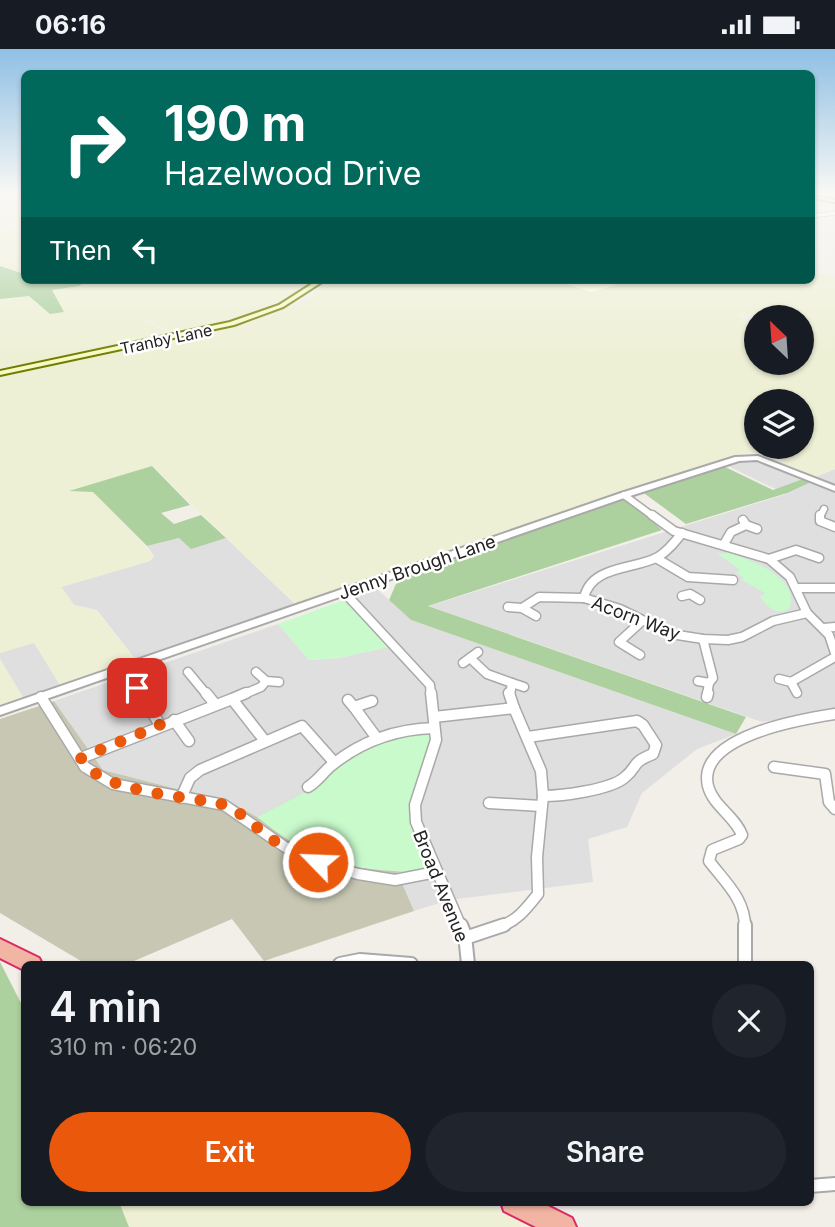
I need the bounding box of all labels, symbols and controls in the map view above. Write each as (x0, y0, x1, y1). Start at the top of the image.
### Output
text: 06:16 (35, 9, 106, 40)
text: 190 m (164, 94, 306, 153)
icon: right (49, 98, 140, 189)
text: Hazelwood Drive (164, 154, 421, 193)
icon: left (126, 231, 164, 269)
text: Then (49, 235, 112, 266)
north arrow (744, 305, 814, 375)
map controls (744, 305, 814, 459)
street label: Tranby Lane (118, 319, 214, 359)
button: layers (744, 389, 814, 459)
street label: Jenny Brough Lane (336, 530, 498, 604)
street label: Acorn Way (589, 592, 683, 644)
pin (107, 658, 167, 718)
icon: arrive (118, 669, 156, 707)
position arrow (281, 825, 355, 899)
street label: Broad Avenue (409, 827, 473, 945)
text: 4 min (49, 981, 162, 1032)
button: close (712, 984, 786, 1058)
text: 310 m · 06:20 (49, 1033, 197, 1061)
button: Exit (49, 1112, 411, 1192)
button: Share (425, 1112, 786, 1192)

